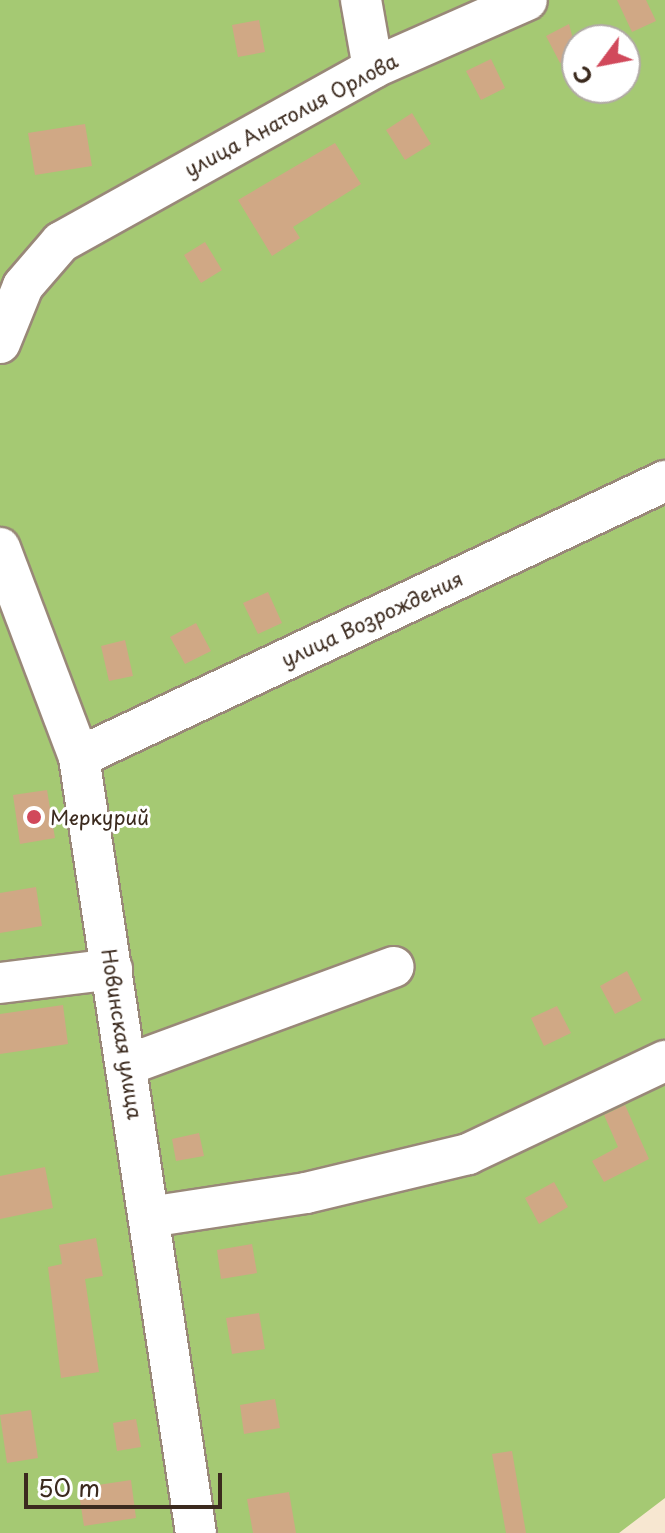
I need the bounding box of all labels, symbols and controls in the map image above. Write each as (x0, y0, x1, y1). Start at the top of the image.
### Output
north arrow (561, 24, 641, 104)
street label: улица Анатолия Орлова (180, 48, 402, 182)
text: С (564, 60, 600, 92)
street label: улица Возрождения (277, 566, 467, 672)
place label: Меркурий (50, 805, 149, 829)
marker: Меркурий (25, 808, 43, 826)
street label: Новинская улица (97, 947, 147, 1121)
scale bar (28, 1457, 226, 1507)
text: 50 m (38, 1469, 100, 1505)

